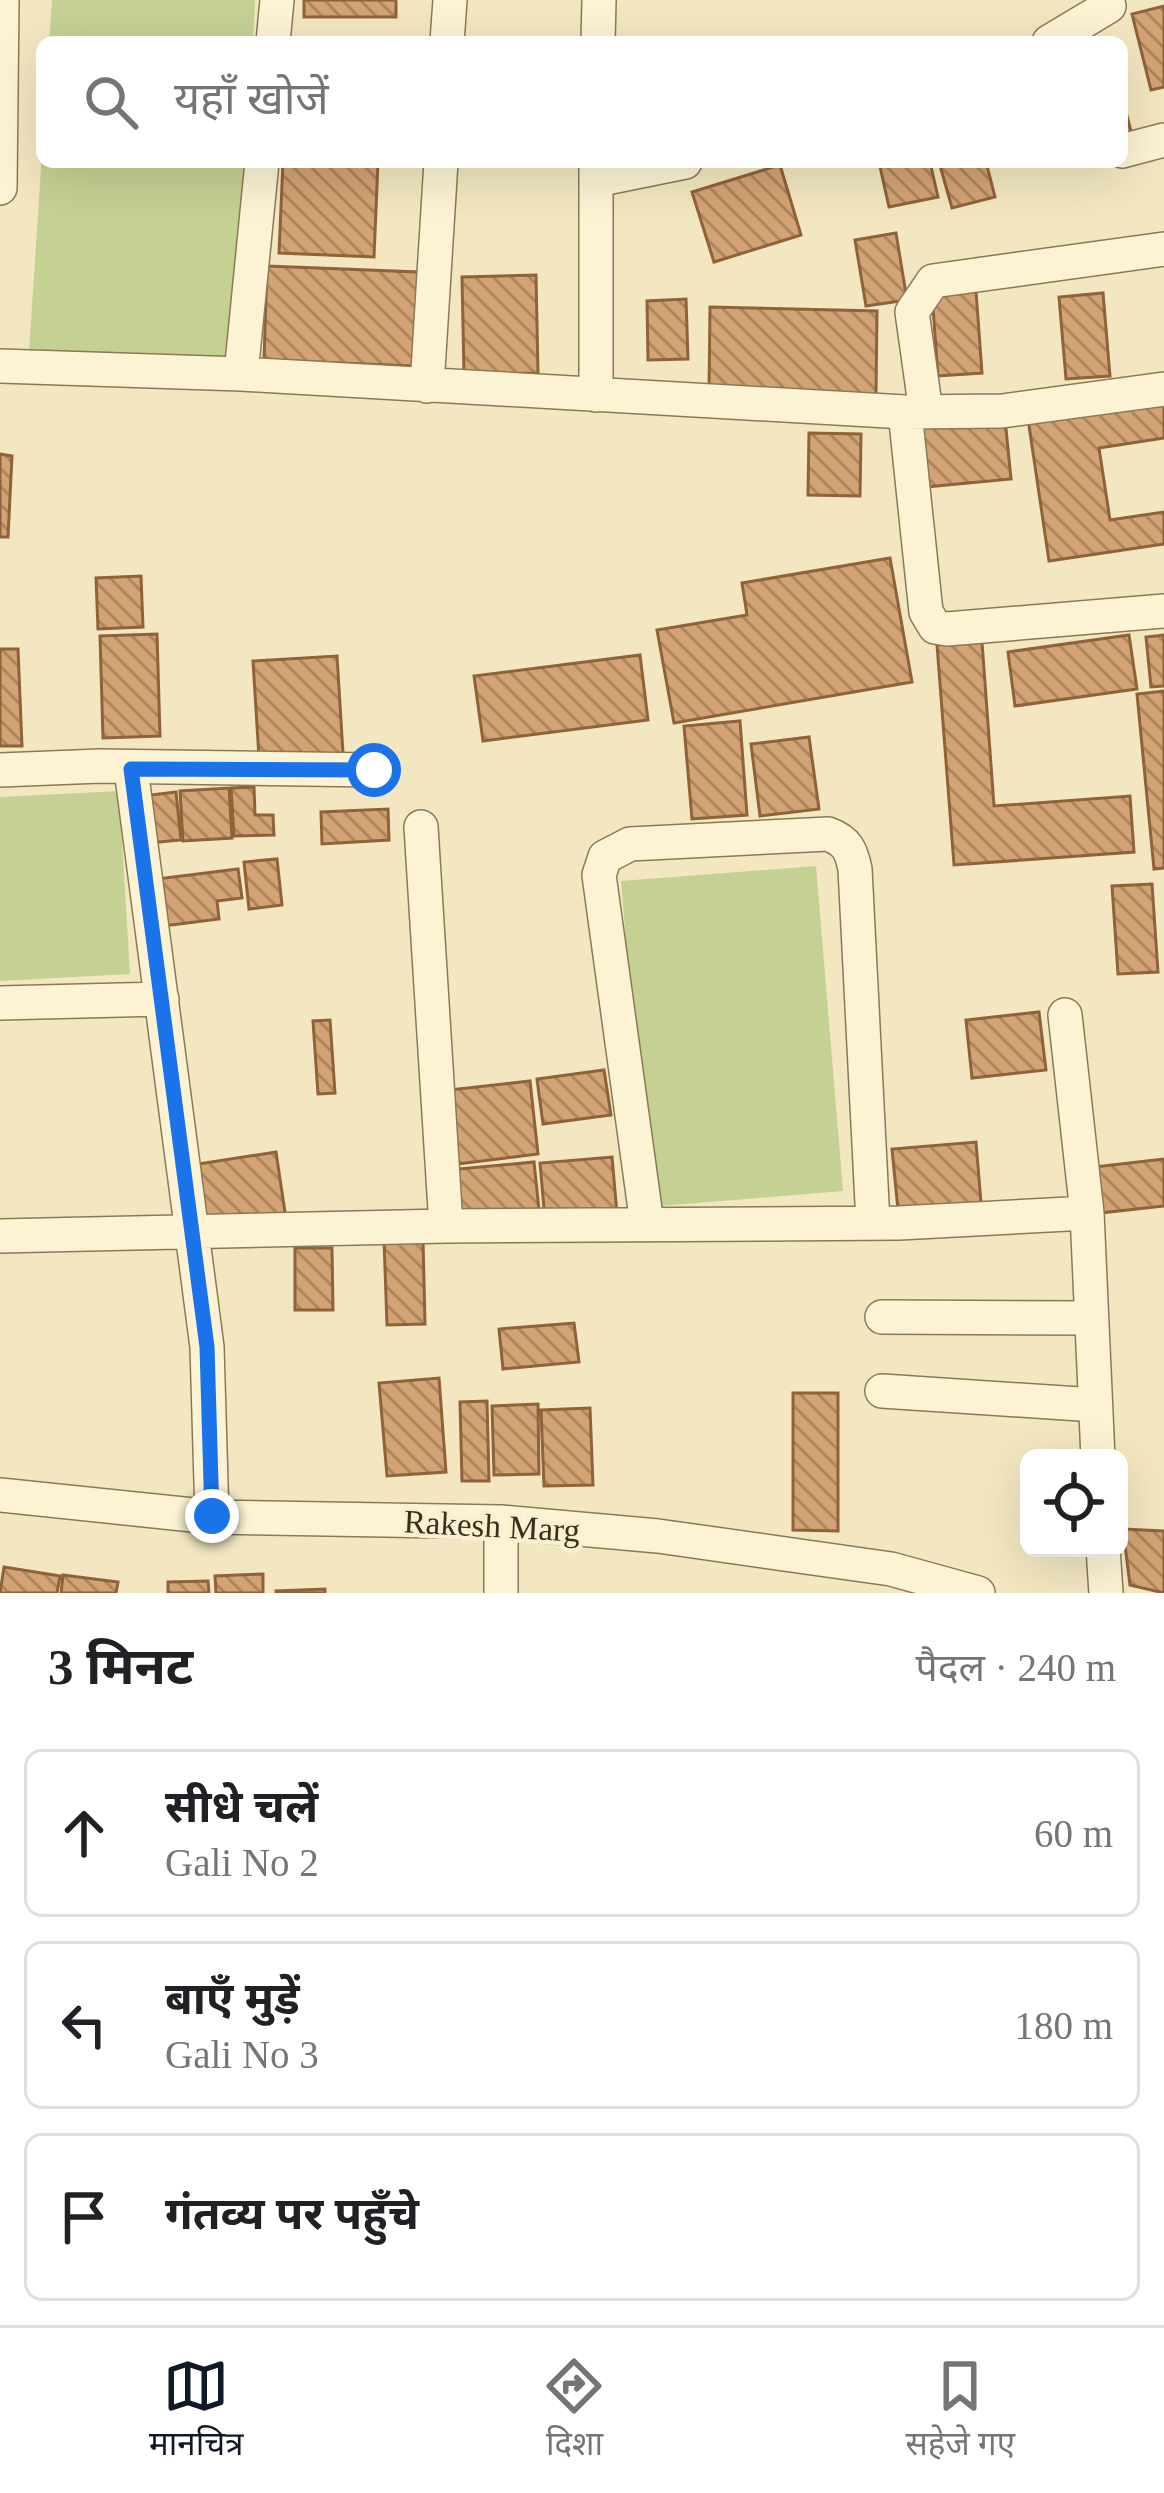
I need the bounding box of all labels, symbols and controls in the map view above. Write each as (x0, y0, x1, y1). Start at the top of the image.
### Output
search box (36, 36, 1128, 168)
icon: search (78, 69, 144, 135)
text: यहाँ खोजें (174, 74, 329, 124)
route start (347, 743, 401, 797)
map controls (1020, 1449, 1128, 1557)
button: locate (1020, 1449, 1128, 1557)
route end (185, 1489, 239, 1543)
street label: Rakesh Marg (403, 1503, 581, 1549)
text: 3 मिनट (48, 1639, 193, 1695)
text: पैदल · 240 m (916, 1646, 1116, 1689)
text: सीधे चलें (165, 1782, 318, 1832)
icon: ahead (51, 1800, 117, 1866)
text: 60 m (1034, 1812, 1113, 1855)
text: Gali No 2 (165, 1841, 319, 1884)
text: बाएँ मुड़ें (165, 1974, 300, 2024)
icon: left (51, 1992, 117, 2058)
text: 180 m (1014, 2004, 1113, 2047)
text: Gali No 3 (165, 2033, 319, 2076)
icon: arrive (51, 2184, 117, 2250)
text: गंतव्य पर पहुँचे (165, 2189, 419, 2239)
tab: मानचित्र (149, 2353, 243, 2468)
tab: दिशा (541, 2353, 607, 2468)
tab: सहेजे गए (906, 2353, 1015, 2468)

